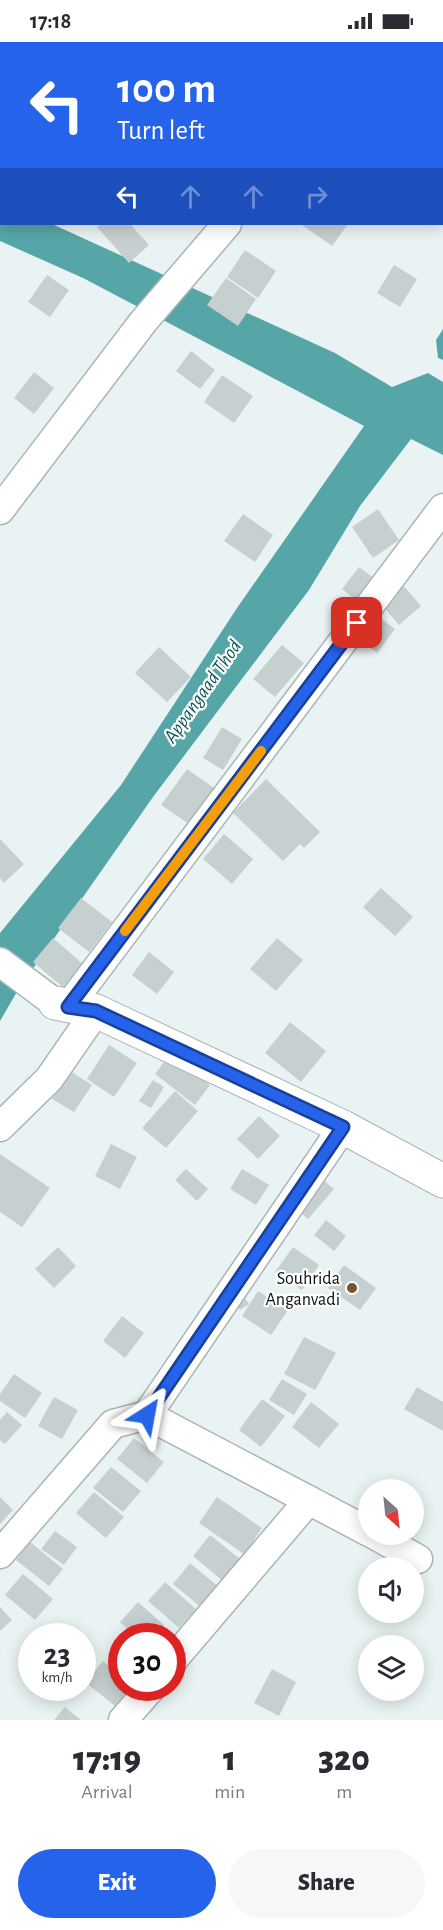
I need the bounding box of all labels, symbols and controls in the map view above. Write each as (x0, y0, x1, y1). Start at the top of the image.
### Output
text: 17:18 (30, 10, 71, 32)
icon: left (18, 66, 96, 144)
text: 100 m (117, 68, 216, 110)
text: Turn left (117, 117, 205, 144)
icon: left (111, 180, 144, 213)
icon: ahead (174, 180, 207, 213)
icon: ahead (237, 180, 270, 213)
icon: right (300, 180, 333, 213)
pin (331, 597, 382, 648)
icon: arrive (340, 606, 373, 639)
water label: Appangaad Thod (160, 637, 246, 747)
place label: Souhrida Anganvadi (266, 1270, 340, 1309)
marker: Souhrida Anganvadi (345, 1281, 359, 1295)
position arrow (115, 1383, 179, 1447)
north arrow (358, 1479, 424, 1545)
map controls (358, 1479, 424, 1701)
button: sound (358, 1557, 424, 1623)
speed limit sign: 30 (108, 1623, 186, 1701)
button: layers (358, 1635, 424, 1701)
text: 23 (43, 1640, 71, 1670)
text: km/h (42, 1670, 72, 1685)
text: 17:19 (73, 1741, 141, 1777)
text: 1 (223, 1741, 236, 1777)
text: 320 (318, 1741, 370, 1777)
text: Arrival (81, 1782, 133, 1802)
text: min (214, 1782, 245, 1802)
text: m (336, 1782, 352, 1802)
button: Exit (18, 1849, 216, 1918)
button: Share (228, 1849, 425, 1918)

